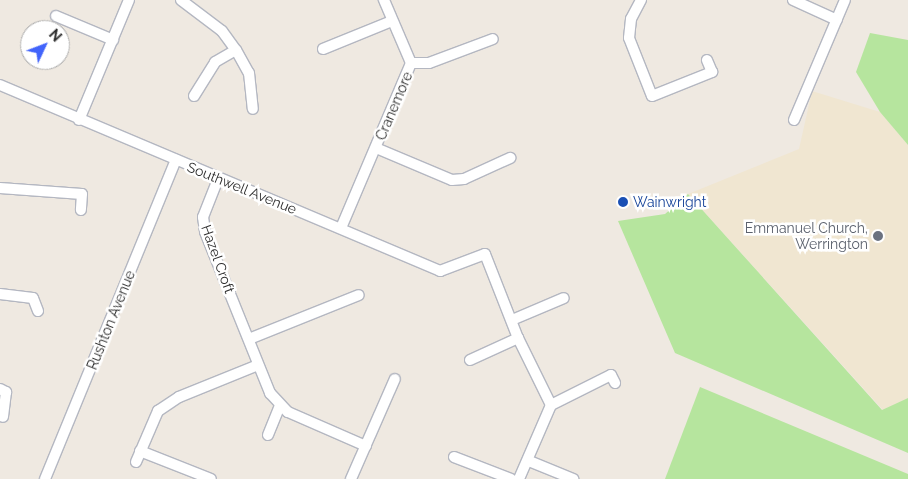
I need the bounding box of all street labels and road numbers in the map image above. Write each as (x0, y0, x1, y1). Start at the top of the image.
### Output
street label: Cranemore (372, 69, 416, 143)
street label: Southwell Avenue (184, 158, 300, 218)
street label: Hazel Croft (198, 222, 238, 296)
street label: Rushton Avenue (83, 268, 139, 372)

